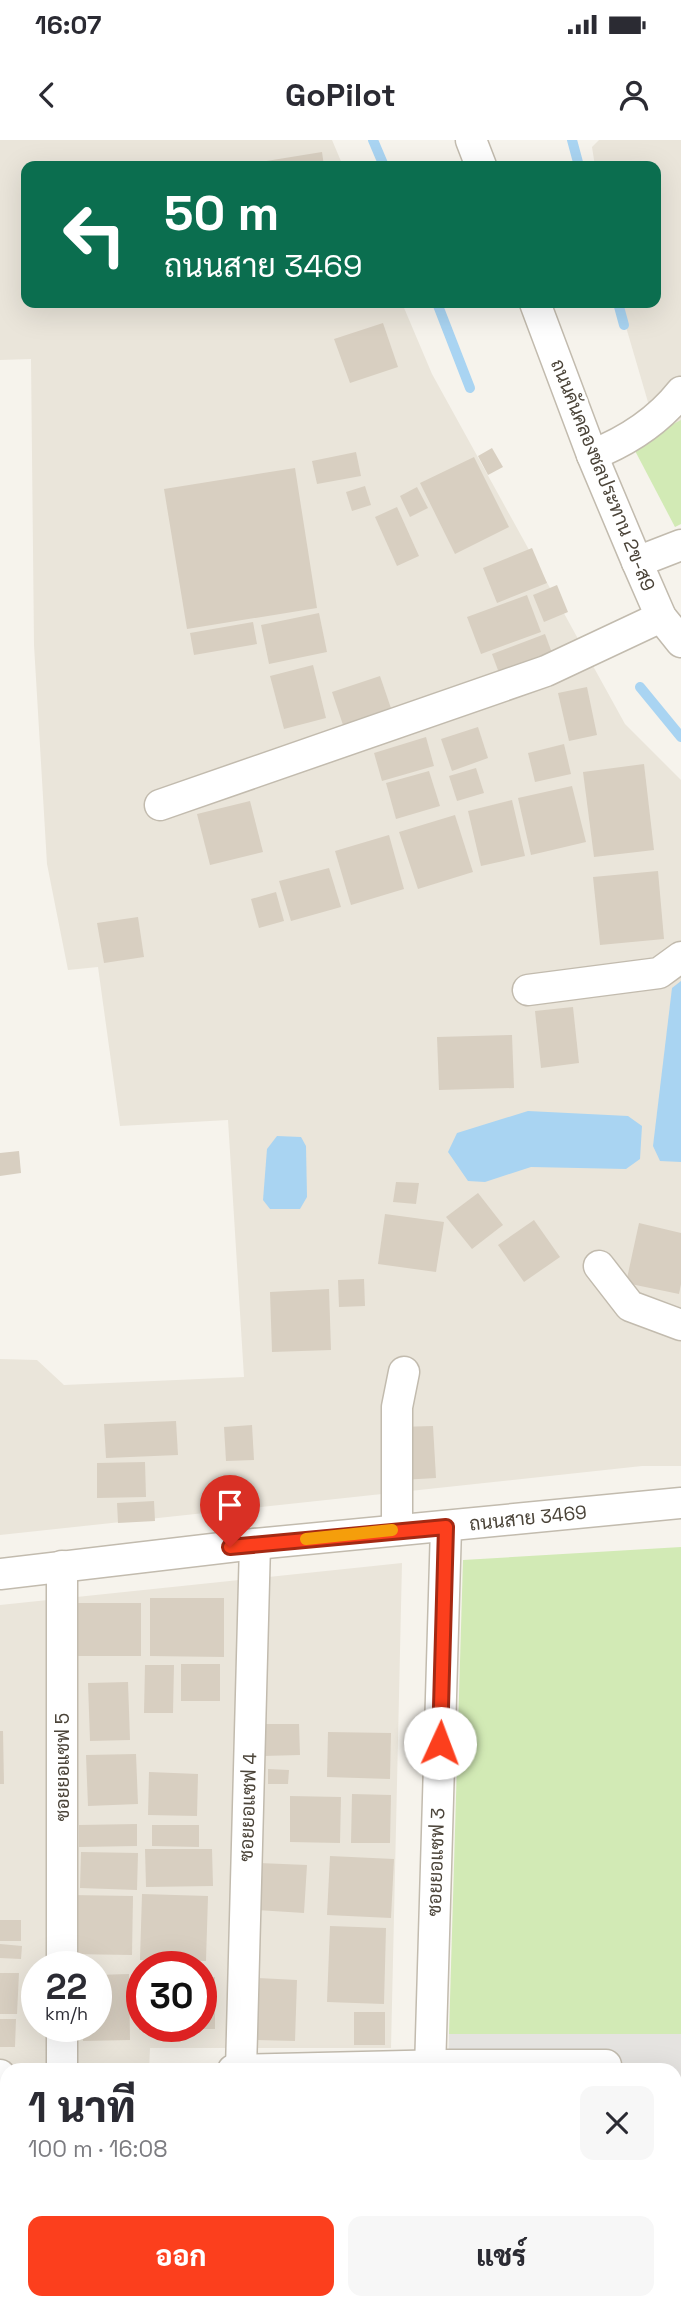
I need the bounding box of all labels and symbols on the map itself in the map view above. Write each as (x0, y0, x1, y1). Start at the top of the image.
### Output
street label: ถนนคันคลองชลประทาน 2ข-ส9 (545, 355, 661, 595)
pin (200, 1475, 260, 1547)
street label: ถนนสาย 3469 (468, 1499, 588, 1537)
position arrow (403, 1706, 477, 1780)
street label: ซอยยอแซฟ 5 (50, 1713, 75, 1821)
street label: ซอยยอแซฟ 4 (234, 1752, 262, 1862)
street label: ซอยยอแซฟ 3 (422, 1807, 450, 1917)
speed limit sign: 30 (126, 1951, 217, 2042)

